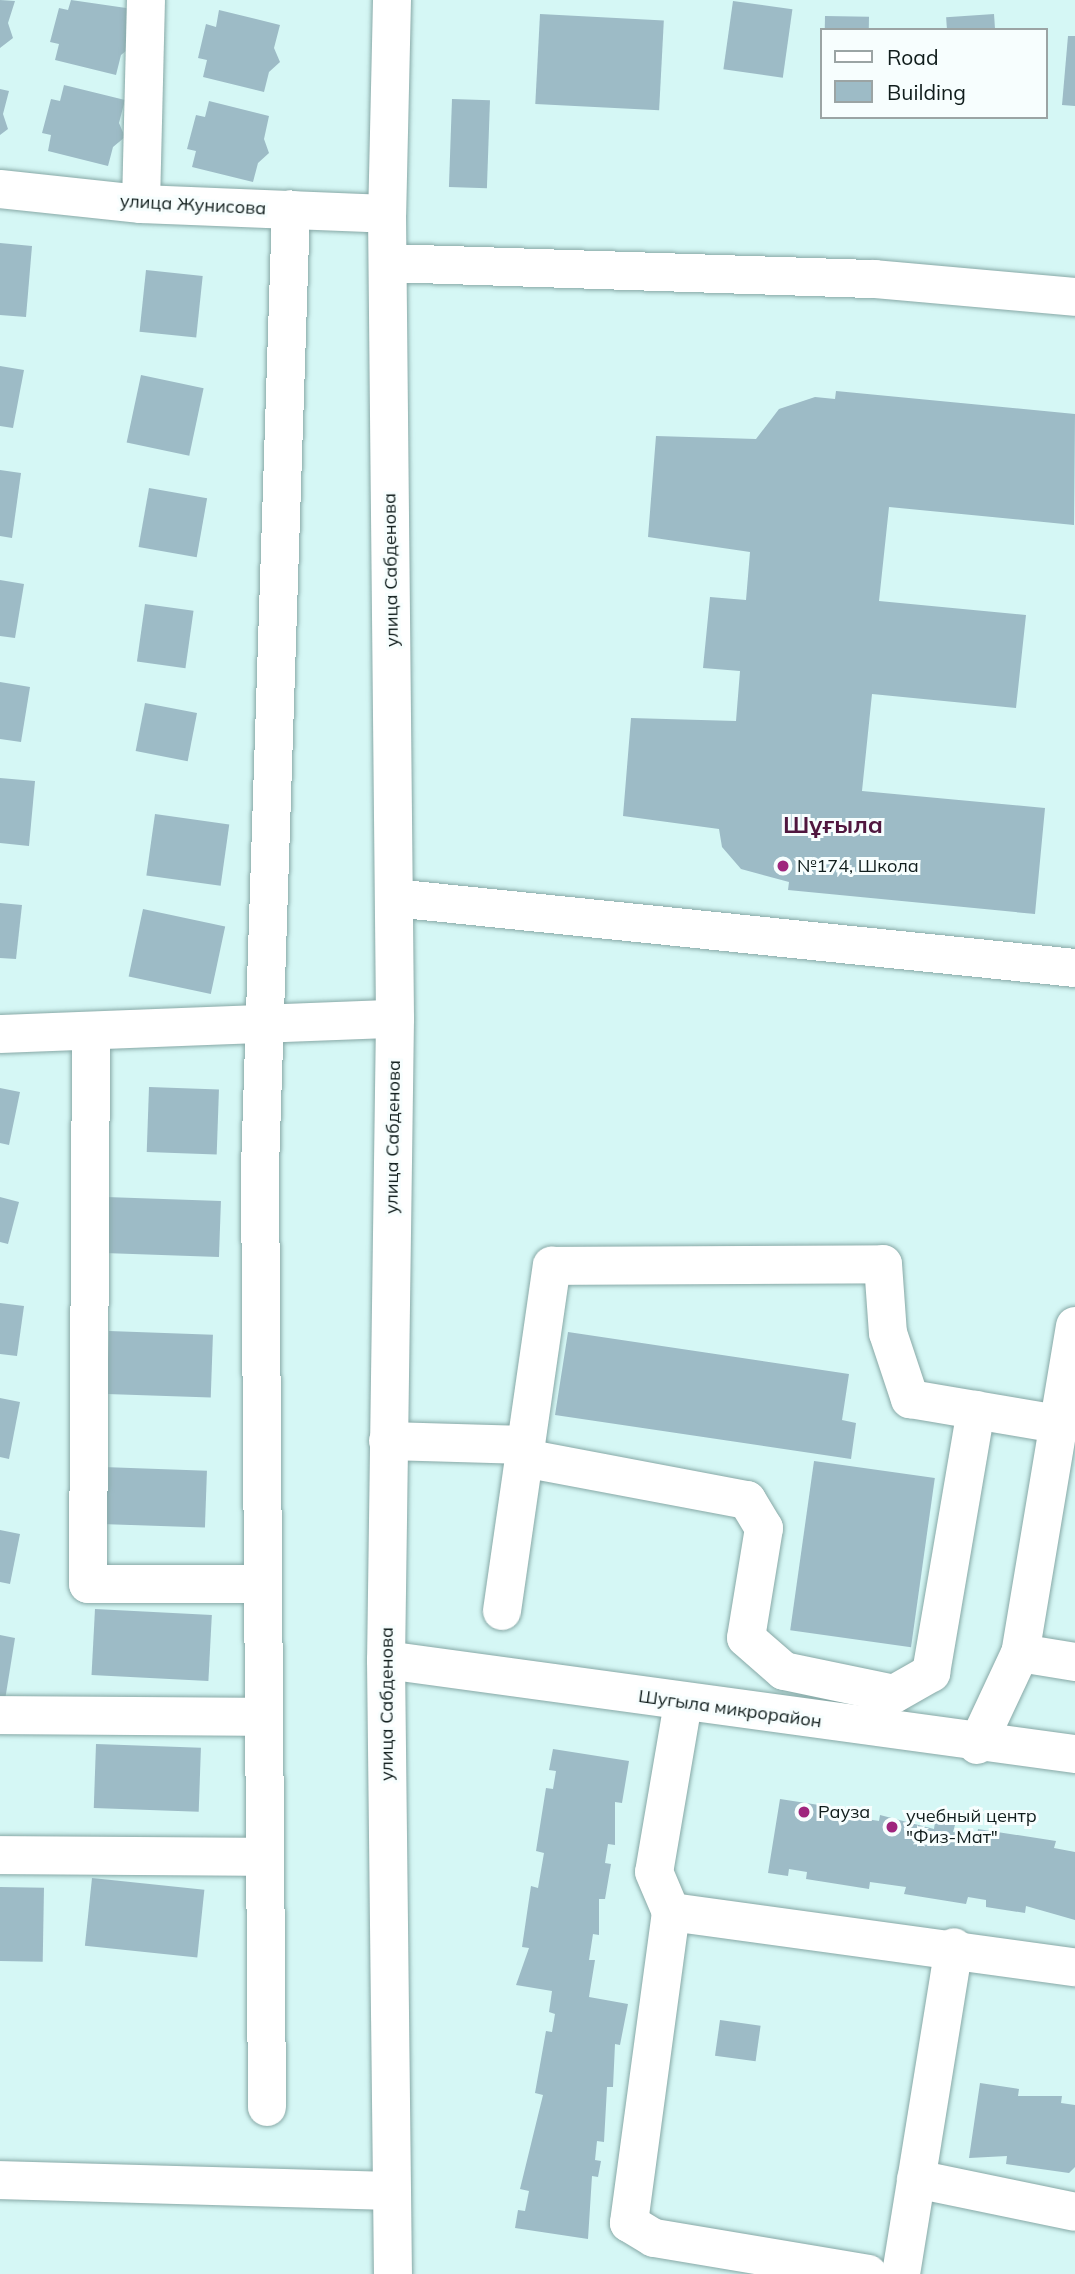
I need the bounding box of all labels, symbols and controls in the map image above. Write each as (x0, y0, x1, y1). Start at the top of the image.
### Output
legend (820, 28, 1047, 119)
text: Road (887, 44, 938, 70)
text: Building (887, 79, 966, 105)
street label: улица Жунисова (119, 190, 267, 220)
street label: улица Сабденова (379, 493, 403, 647)
district label: Шұғыла (783, 811, 883, 839)
place label: №174, Школа (797, 855, 919, 877)
marker: №174, Школа (775, 858, 791, 874)
street label: улица Сабденова (381, 1060, 405, 1214)
street label: улица Сабденова (376, 1627, 398, 1781)
street label: Шугыла микрорайон (637, 1685, 823, 1733)
place label: Рауза (818, 1801, 870, 1823)
marker: Рауза (796, 1804, 812, 1820)
place label: учебный центр "Физ-Мат" (906, 1806, 1037, 1848)
marker: учебный центр "Физ-Мат" (884, 1819, 900, 1835)

